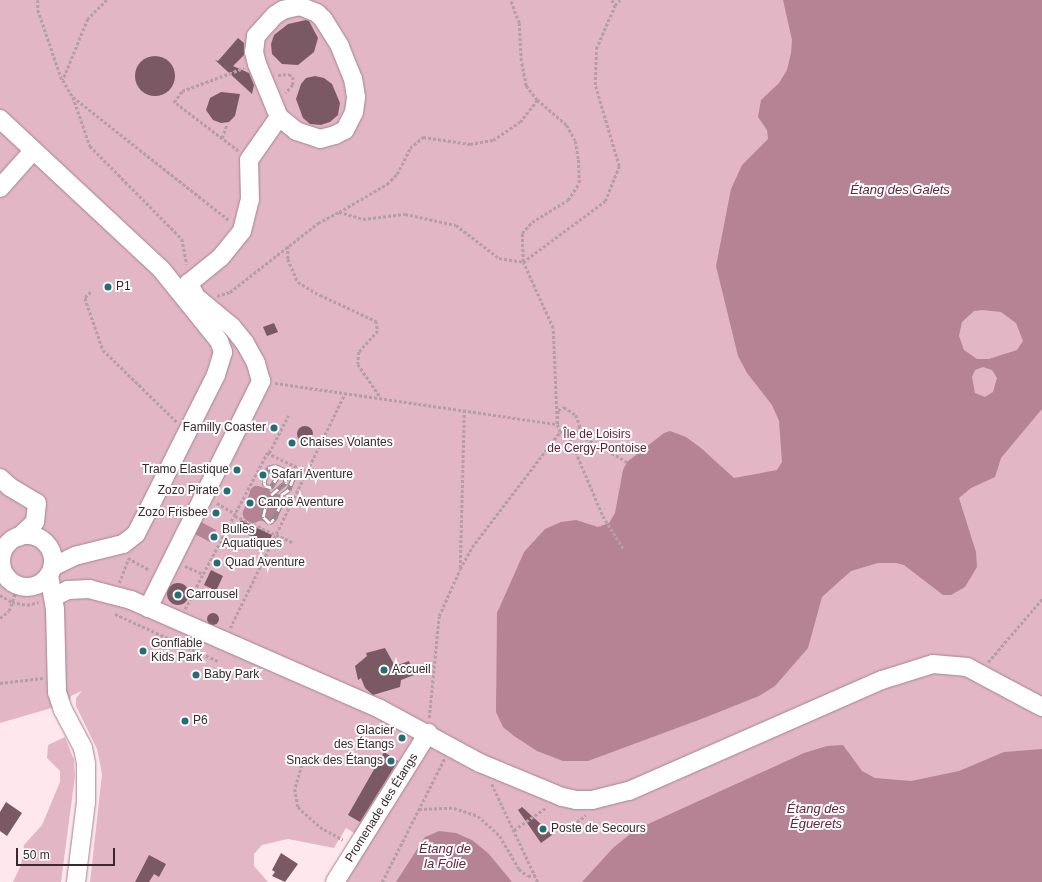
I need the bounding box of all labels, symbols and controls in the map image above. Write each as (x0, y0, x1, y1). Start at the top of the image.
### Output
water label: Étang des Galets (850, 182, 950, 198)
place label: P1 (116, 280, 131, 294)
marker: P1 (103, 282, 113, 292)
place label: Familly Coaster (183, 421, 266, 435)
marker: Familly Coaster (269, 423, 279, 433)
park label: Île de Loisirs de Cergy-Pontoise (547, 428, 647, 456)
place label: Chaises Volantes (300, 436, 393, 450)
marker: Chaises Volantes (287, 438, 297, 448)
place label: Tramo Elastique (142, 463, 229, 477)
marker: Tramo Elastique (232, 465, 242, 475)
place label: Safari Aventure (271, 468, 353, 482)
marker: Safari Aventure (258, 470, 268, 480)
place label: Zozo Pirate (158, 484, 219, 498)
marker: Zozo Pirate (222, 486, 232, 496)
place label: Canoë Aventure (258, 496, 345, 510)
marker: Canoë Aventure (245, 498, 255, 508)
place label: Zozo Frisbee (138, 506, 208, 520)
marker: Zozo Frisbee (211, 508, 221, 518)
place label: Bulles Aquatiques (222, 523, 282, 551)
marker: Bulles Aquatiques (209, 532, 219, 542)
place label: Quad Aventure (225, 556, 306, 570)
marker: Quad Aventure (212, 558, 222, 568)
place label: Carrousel (186, 588, 238, 602)
marker: Carrousel (173, 590, 183, 600)
place label: Gonflable Kids Park (151, 637, 202, 665)
marker: Gonflable Kids Park (138, 646, 148, 656)
place label: Accueil (392, 663, 431, 677)
marker: Accueil (379, 665, 389, 675)
place label: Baby Park (204, 668, 259, 682)
marker: Baby Park (191, 670, 201, 680)
place label: P6 (193, 714, 208, 728)
marker: P6 (180, 716, 190, 726)
place label: Glacier des Étangs (334, 724, 394, 752)
marker: Glacier des Étangs (397, 733, 407, 743)
street label: Promenade des Étangs (343, 751, 421, 865)
place label: Snack des Étangs (286, 754, 383, 768)
marker: Snack des Étangs (386, 756, 396, 766)
water label: Étang des Éguerets (787, 802, 845, 833)
place label: Poste de Secours (551, 822, 646, 836)
marker: Poste de Secours (538, 824, 548, 834)
scale bar (18, 840, 117, 866)
water label: Étang de la Folie (419, 842, 471, 873)
text: 50 m (23, 848, 50, 862)

